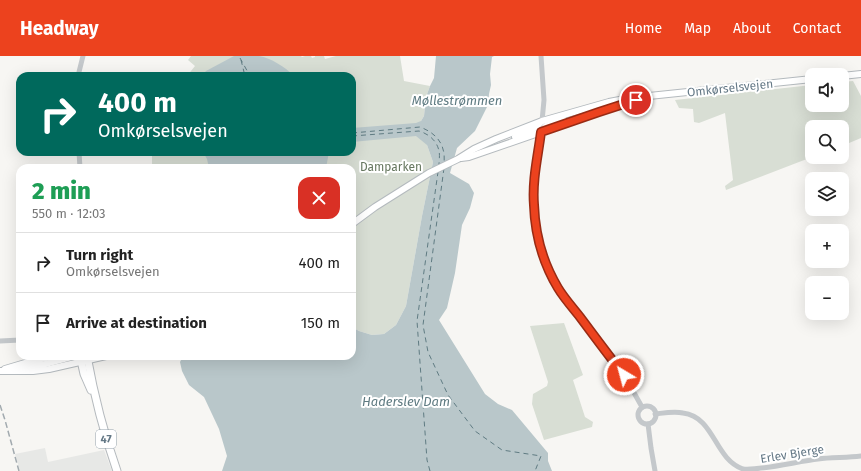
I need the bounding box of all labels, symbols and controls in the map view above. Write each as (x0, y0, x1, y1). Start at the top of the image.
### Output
text: Headway (20, 17, 99, 40)
text: Home (625, 20, 662, 37)
text: Map (684, 20, 711, 37)
text: About (733, 20, 771, 37)
text: Contact (793, 20, 841, 37)
map controls (805, 68, 849, 320)
button: sound (805, 68, 849, 112)
street label: Omkørselsvejen (686, 77, 774, 99)
pin (619, 83, 653, 117)
text: 400 m (98, 86, 177, 119)
icon: right (32, 88, 84, 140)
icon: arrive (625, 89, 647, 111)
water label: Møllestrømmen (412, 93, 502, 108)
text: Omkørselsvejen (98, 120, 228, 142)
button: search (805, 120, 849, 164)
park label: Damparken (360, 160, 422, 174)
button: layers (805, 172, 849, 216)
text: 2 min (32, 177, 91, 205)
button: close (298, 177, 340, 219)
text: 550 m · 12:03 (32, 206, 106, 221)
button: + (805, 224, 849, 268)
text: Turn right (66, 246, 133, 264)
icon: right (32, 252, 54, 274)
text: 400 m (298, 254, 340, 272)
text: Omkørselsvejen (66, 264, 160, 279)
button: − (805, 276, 849, 320)
icon: arrive (32, 312, 54, 334)
text: Arrive at destination (66, 314, 207, 332)
text: 150 m (301, 314, 340, 332)
position arrow (603, 354, 645, 396)
water label: Haderslev Dam (362, 394, 450, 409)
road number: 47 (96, 430, 116, 448)
street label: Erlev Bjerge (759, 442, 825, 466)

